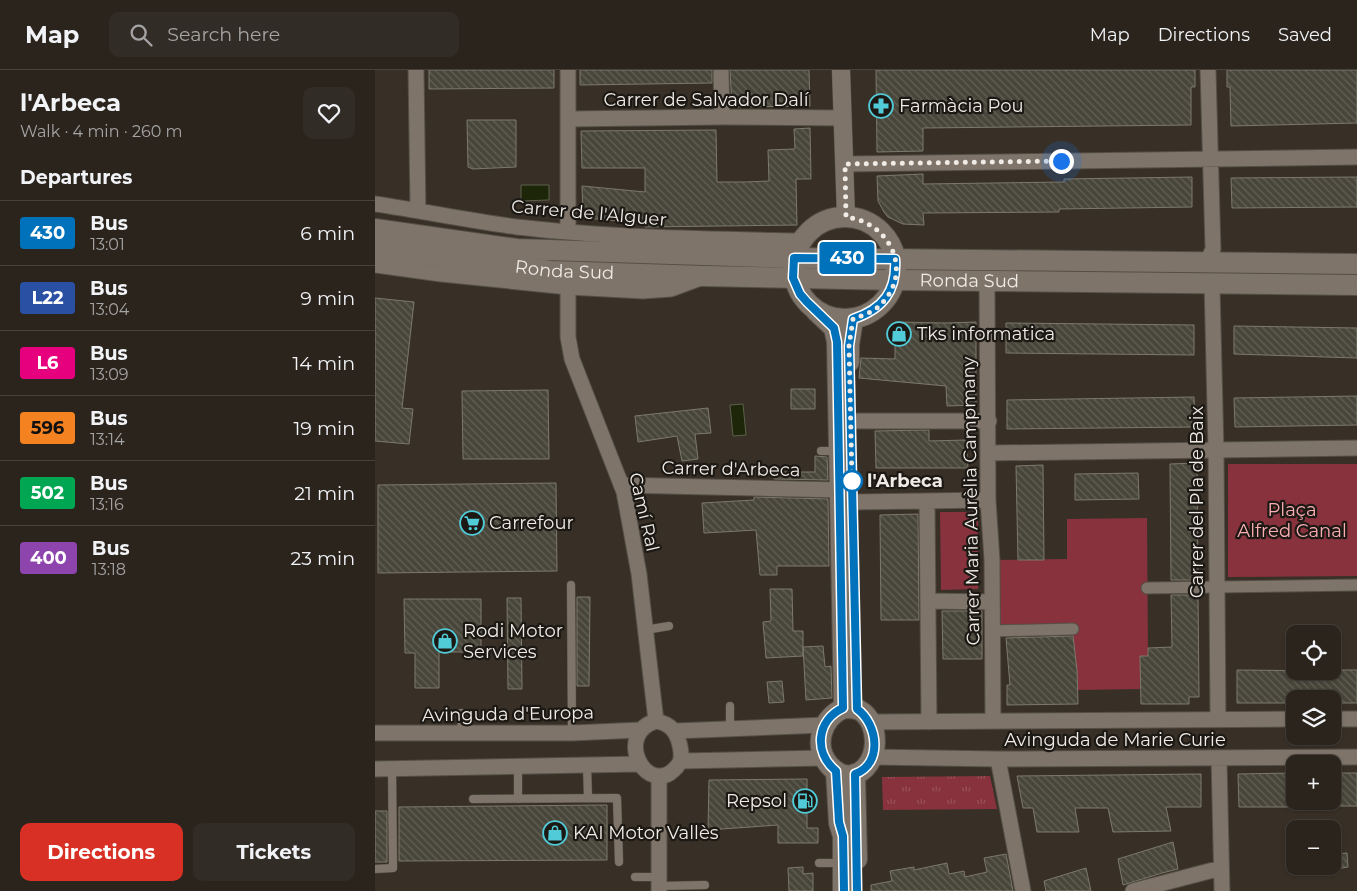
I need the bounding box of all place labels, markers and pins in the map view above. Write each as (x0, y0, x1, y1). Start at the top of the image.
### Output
pharmacy icon: Farmàcia Pou (868, 93, 894, 119)
place label: Farmàcia Pou (899, 95, 1024, 117)
shop icon: Tks informatica (886, 321, 912, 347)
place label: Tks informatica (917, 323, 1055, 345)
marker: l'Arbeca (841, 470, 863, 492)
place label: l'Arbeca (867, 470, 943, 492)
supermarket icon: Carrefour (459, 510, 485, 536)
place label: Carrefour (489, 512, 574, 534)
place label: Rodi Motor Services (463, 620, 563, 663)
shop icon: Rodi Motor Services (432, 628, 458, 654)
fuel station icon: Repsol (792, 788, 818, 814)
place label: Repsol (726, 790, 787, 812)
shop icon: KAI Motor Vallès (542, 820, 568, 846)
place label: KAI Motor Vallès (573, 822, 719, 844)

